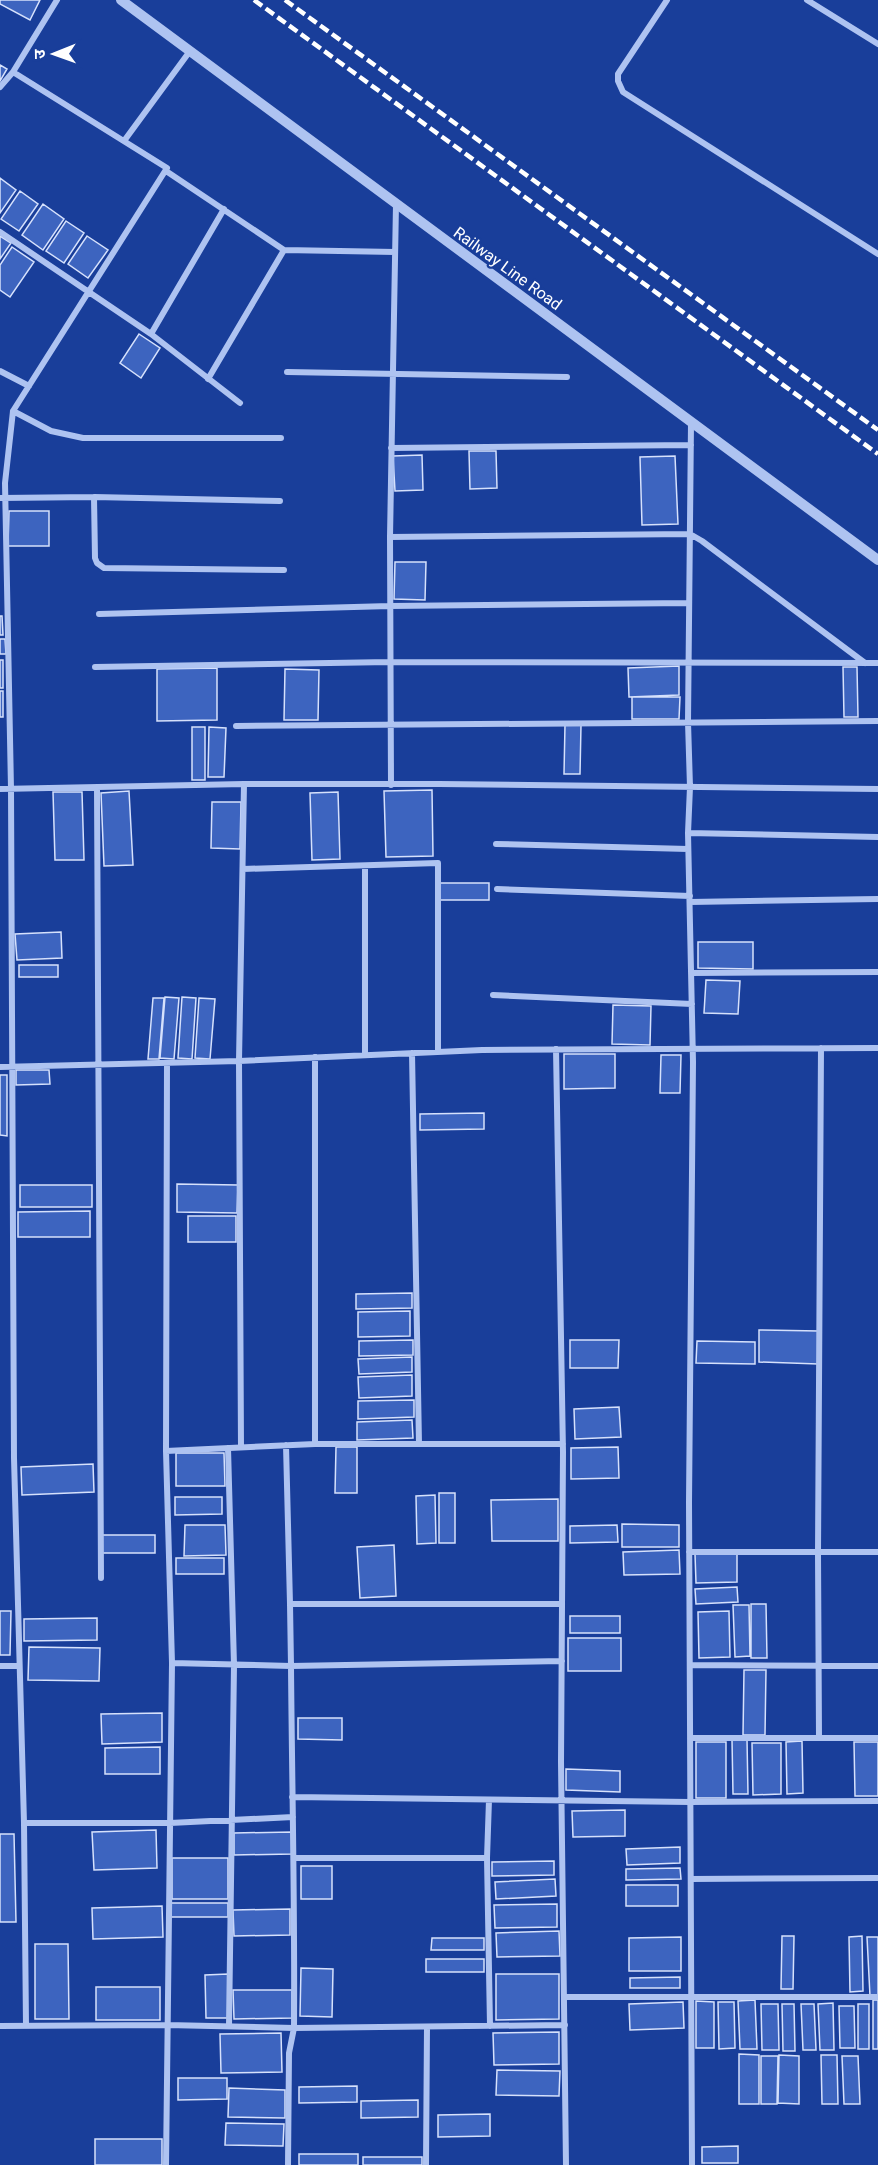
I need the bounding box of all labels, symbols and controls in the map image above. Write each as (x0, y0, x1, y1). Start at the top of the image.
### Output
north arrow (24, 24, 84, 84)
text: उ (30, 49, 49, 59)
street label: Railway Line Road (450, 223, 565, 314)

